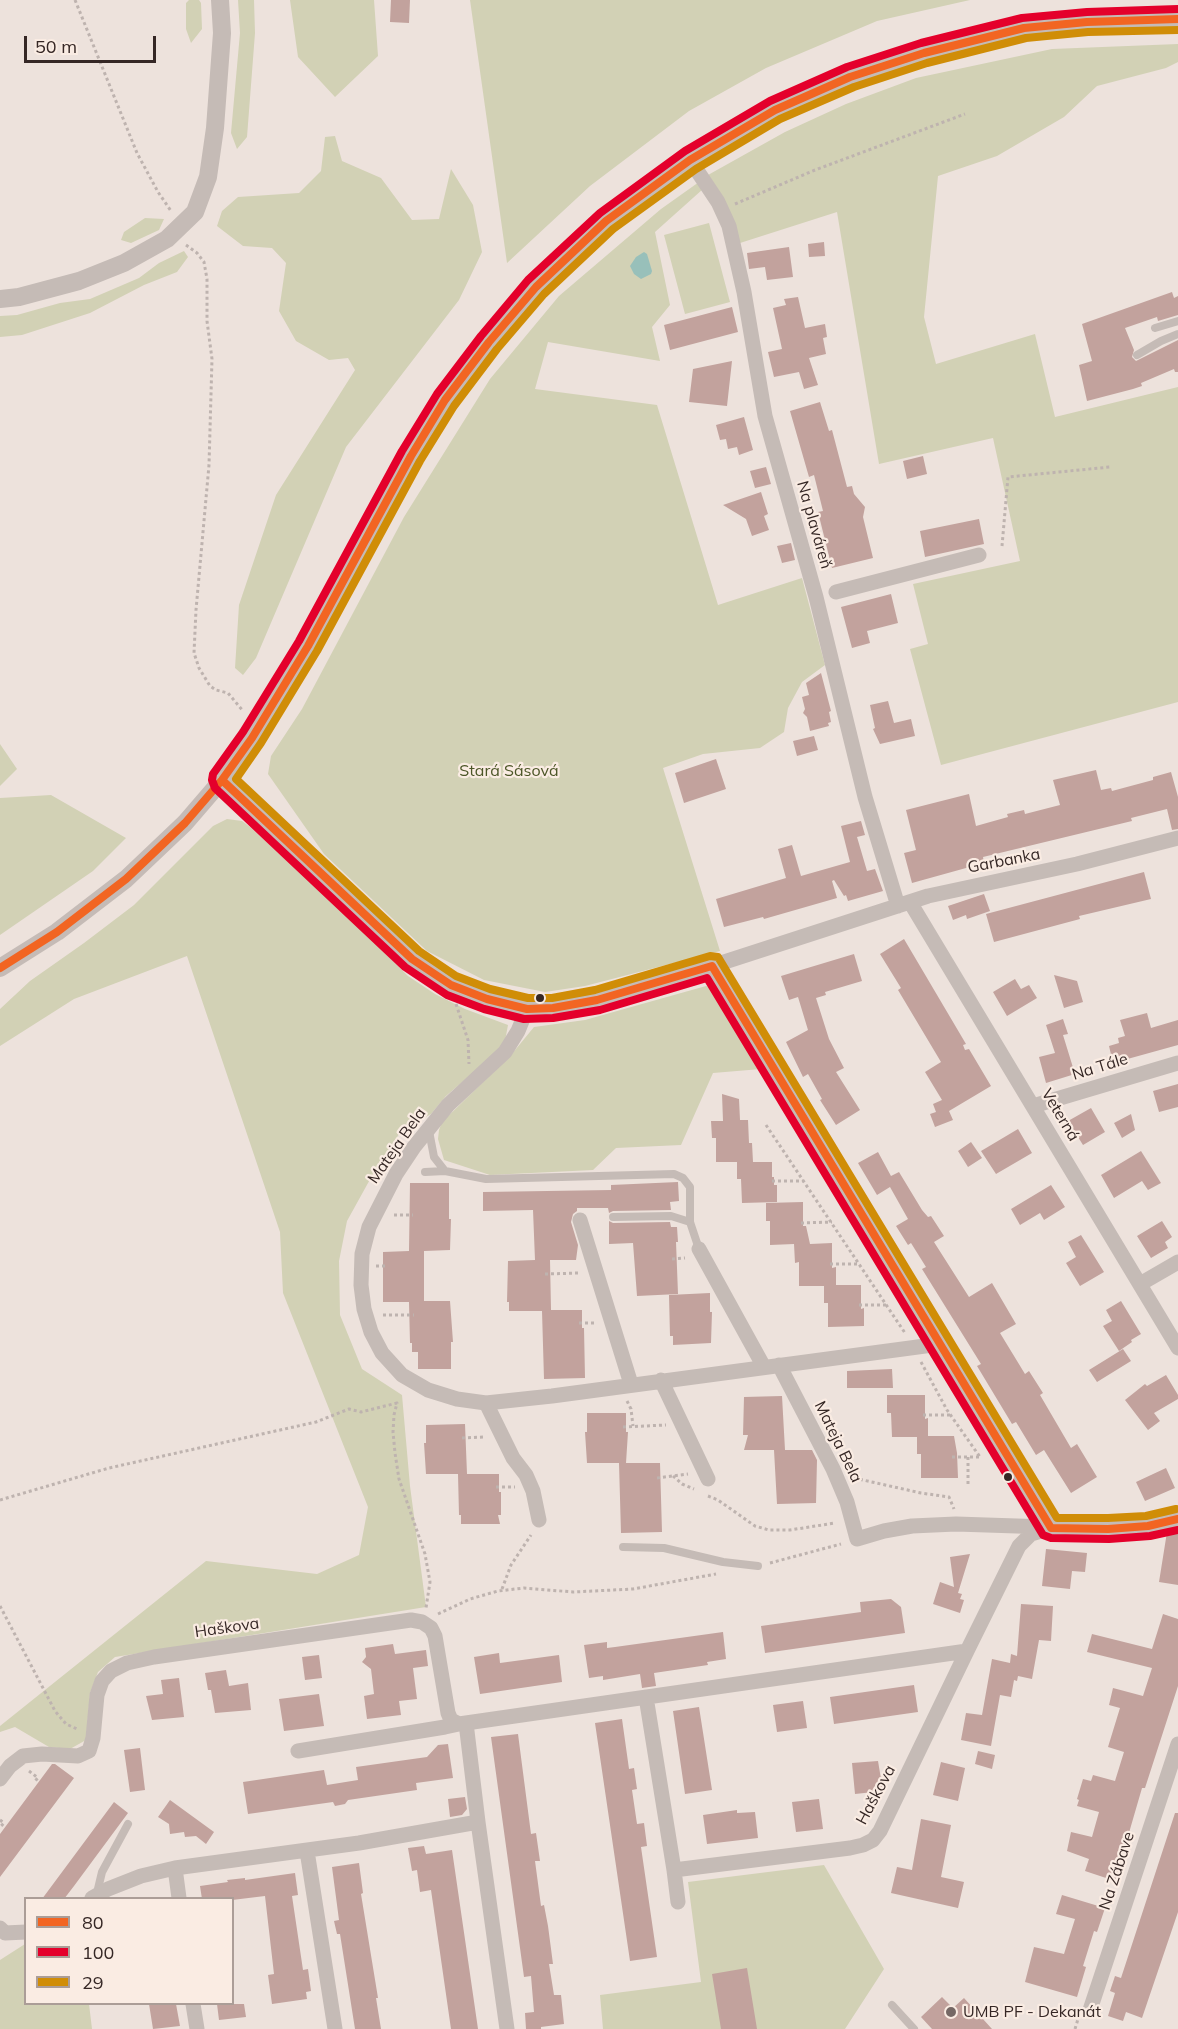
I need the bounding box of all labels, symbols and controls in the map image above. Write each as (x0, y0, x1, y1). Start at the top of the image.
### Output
scale bar (27, 24, 159, 62)
text: 50 m (35, 35, 77, 58)
street label: Na plaváreň (792, 479, 836, 571)
park label: Stará Sásová (459, 761, 559, 781)
street label: Garbanka (966, 845, 1042, 877)
unlabelled marker (534, 992, 546, 1004)
street label: Na Tále (1070, 1049, 1130, 1085)
street label: Veterná (1037, 1085, 1083, 1145)
street label: Mateja Bela (364, 1104, 430, 1188)
street label: Mateja Bela (810, 1398, 866, 1486)
unlabelled marker (1002, 1471, 1014, 1483)
street label: Haškova (194, 1614, 260, 1642)
street label: Haškova (852, 1762, 900, 1828)
street label: Na Zábave (1095, 1829, 1139, 1913)
legend (24, 1897, 234, 2005)
text: 80 (82, 1911, 104, 1934)
text: 100 (82, 1941, 114, 1964)
text: 29 (82, 1971, 104, 1994)
place label: UMB PF - Dekanát (963, 2002, 1101, 2022)
marker: UMB PF - Dekanát (944, 2005, 958, 2019)

